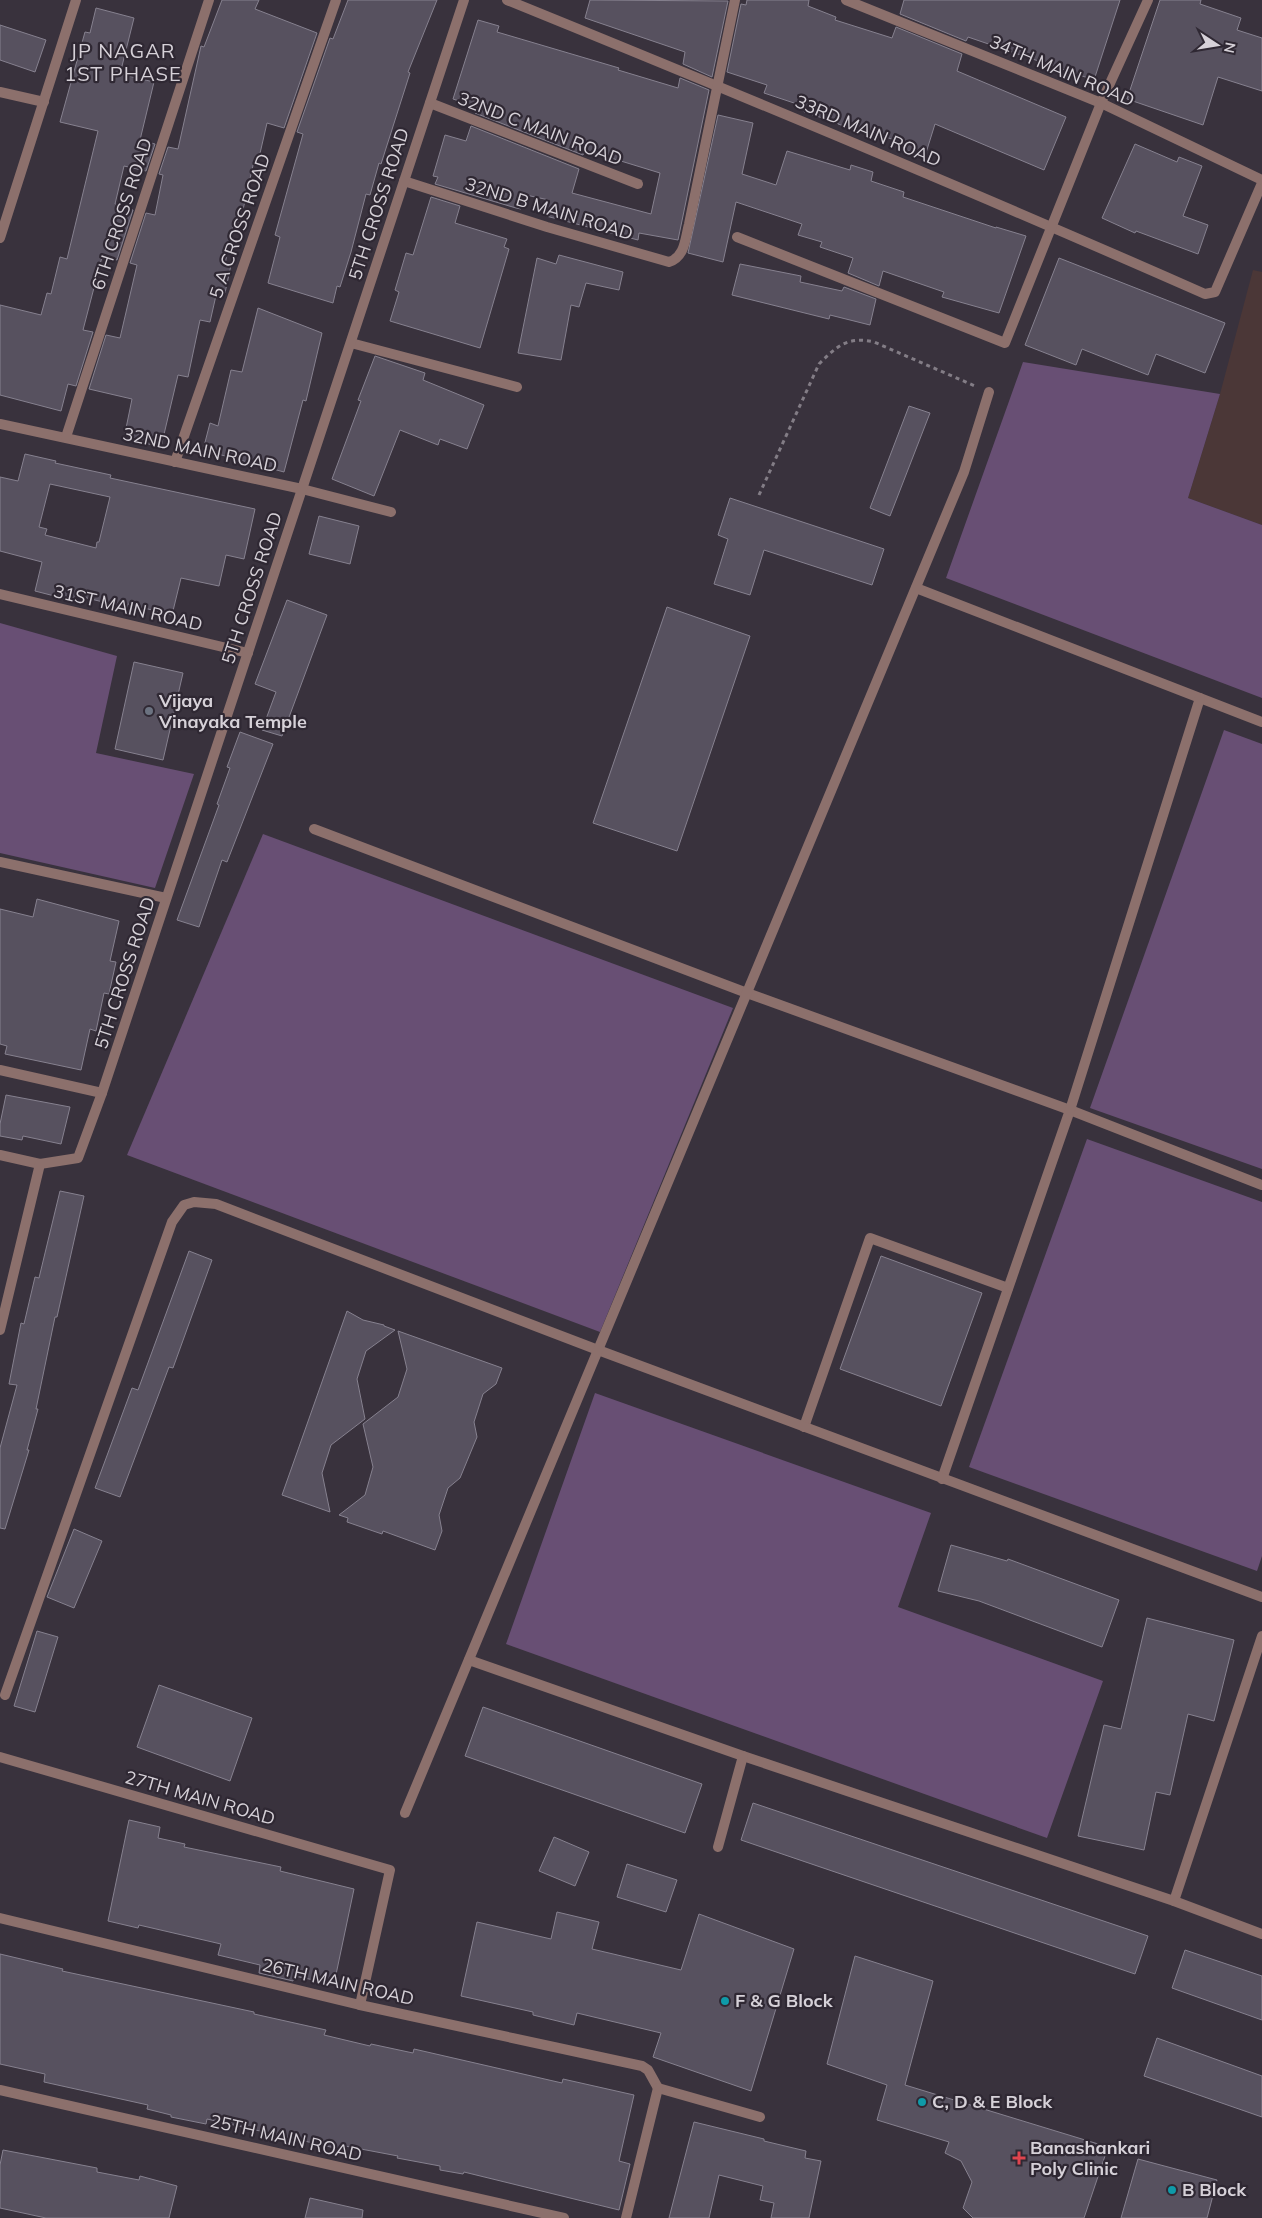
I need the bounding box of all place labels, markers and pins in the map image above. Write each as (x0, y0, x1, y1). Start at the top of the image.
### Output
place label: Vijaya Vinayaka Temple (158, 689, 307, 733)
marker: Vijaya Vinayaka Temple (143, 705, 155, 717)
place label: F & G Block (735, 1989, 834, 2012)
marker: F & G Block (719, 1995, 731, 2007)
place label: C, D & E Block (932, 2090, 1053, 2113)
marker: C, D & E Block (916, 2096, 928, 2108)
place label: Banashankari Poly Clinic (1030, 2136, 1150, 2180)
marker: Banashankari Poly Clinic (1012, 2151, 1026, 2165)
place label: B Block (1182, 2178, 1247, 2201)
marker: B Block (1166, 2184, 1178, 2196)

